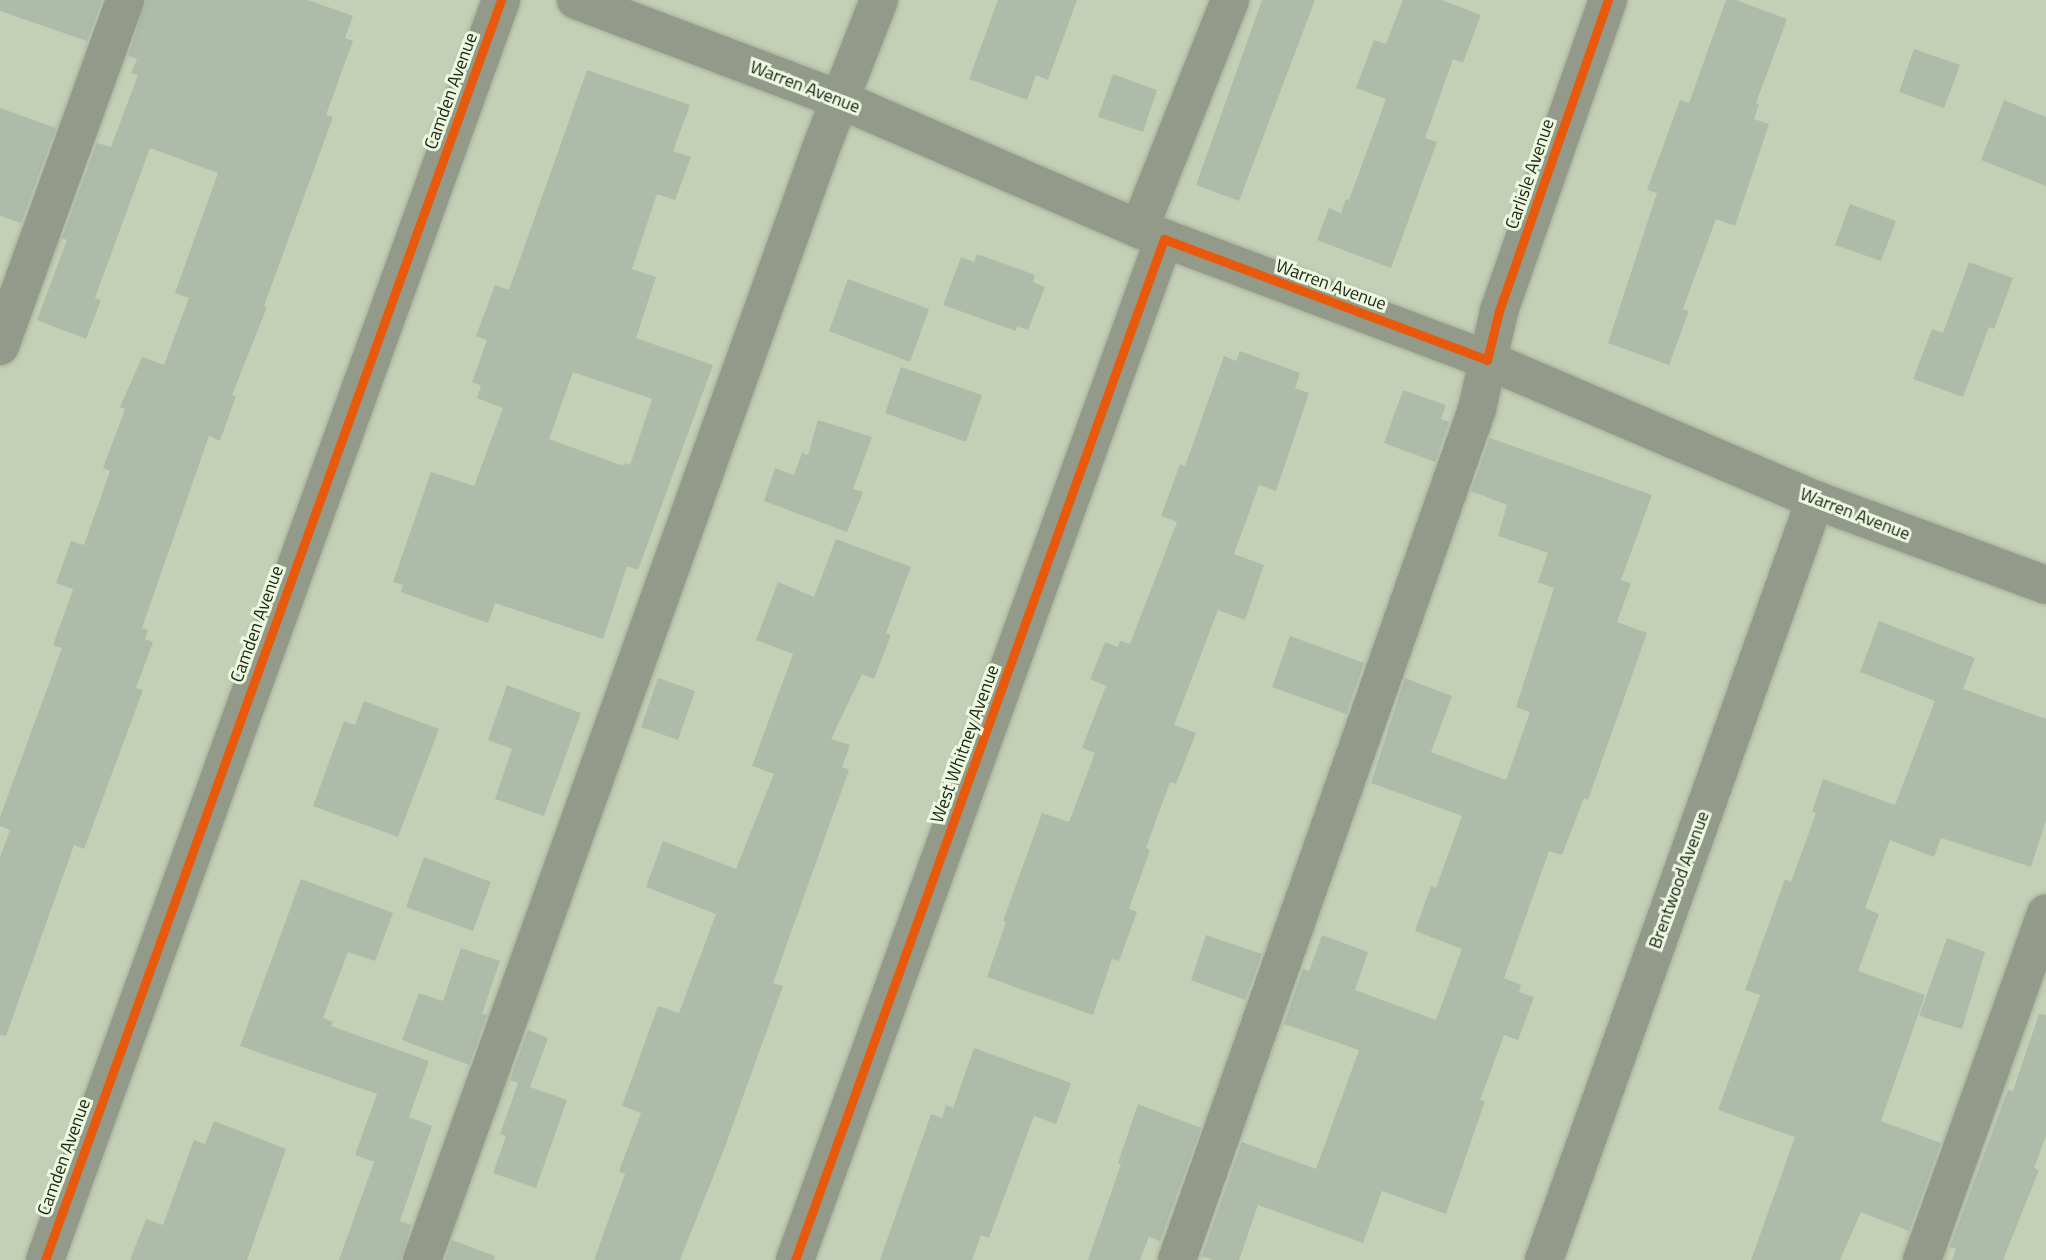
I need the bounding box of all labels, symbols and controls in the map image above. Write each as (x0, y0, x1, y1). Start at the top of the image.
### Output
street label: Camden Avenue (420, 30, 482, 152)
street label: Warren Avenue (747, 56, 863, 118)
street label: Carlisle Avenue (1501, 116, 1559, 232)
street label: Warren Avenue (1273, 255, 1389, 315)
street label: Warren Avenue (1797, 483, 1913, 545)
street label: Camden Avenue (226, 563, 288, 685)
street label: West Whitney Avenue (926, 662, 1004, 826)
street label: Brentwood Avenue (1644, 808, 1714, 952)
street label: Camden Avenue (33, 1096, 95, 1218)

